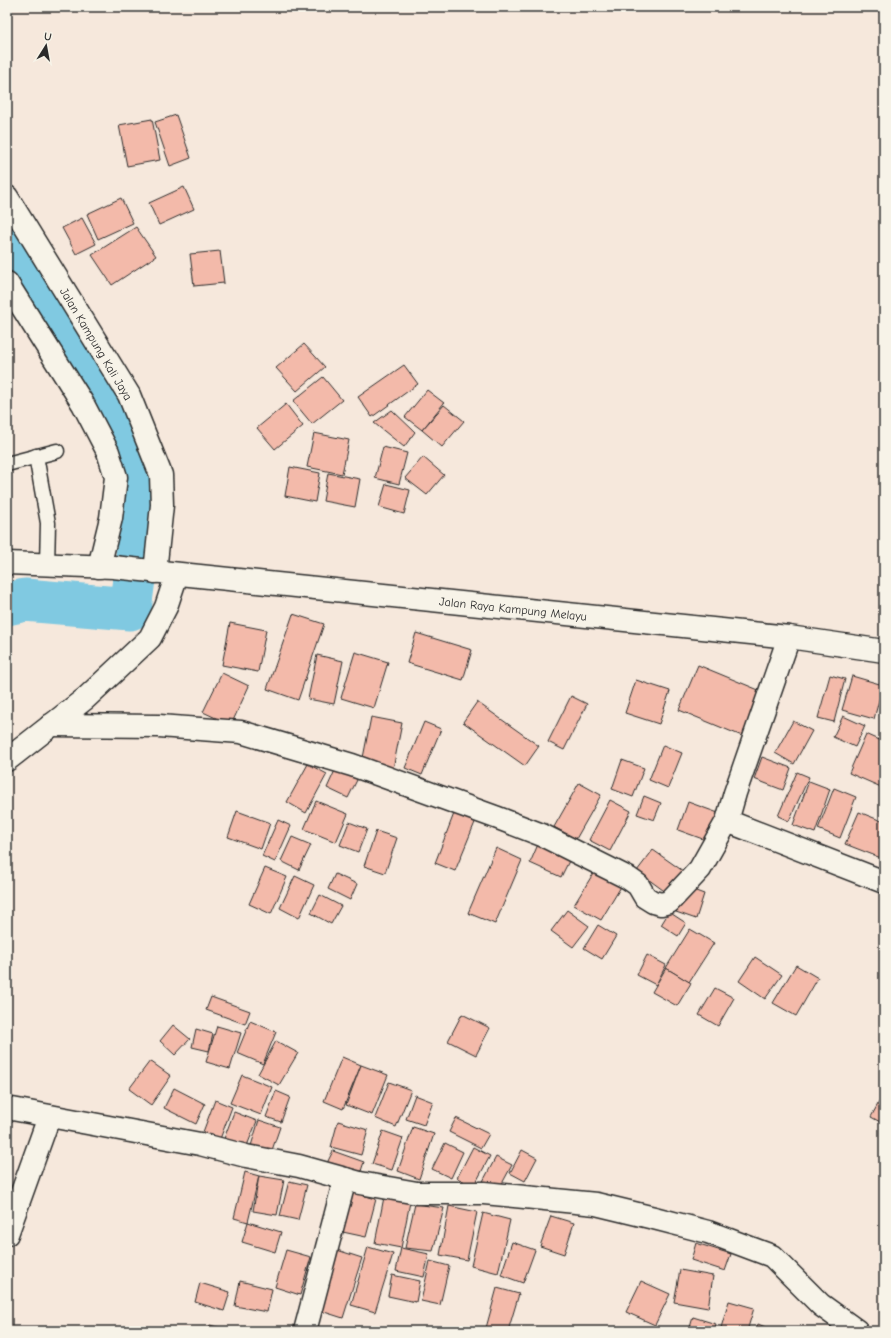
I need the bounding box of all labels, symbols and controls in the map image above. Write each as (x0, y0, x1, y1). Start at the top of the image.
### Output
north arrow (26, 26, 66, 66)
text: U (43, 30, 53, 44)
street label: Jalan Kampung Kali Jaya (57, 285, 135, 403)
street label: Jalan Raya Kampung Melayu (438, 594, 588, 624)

